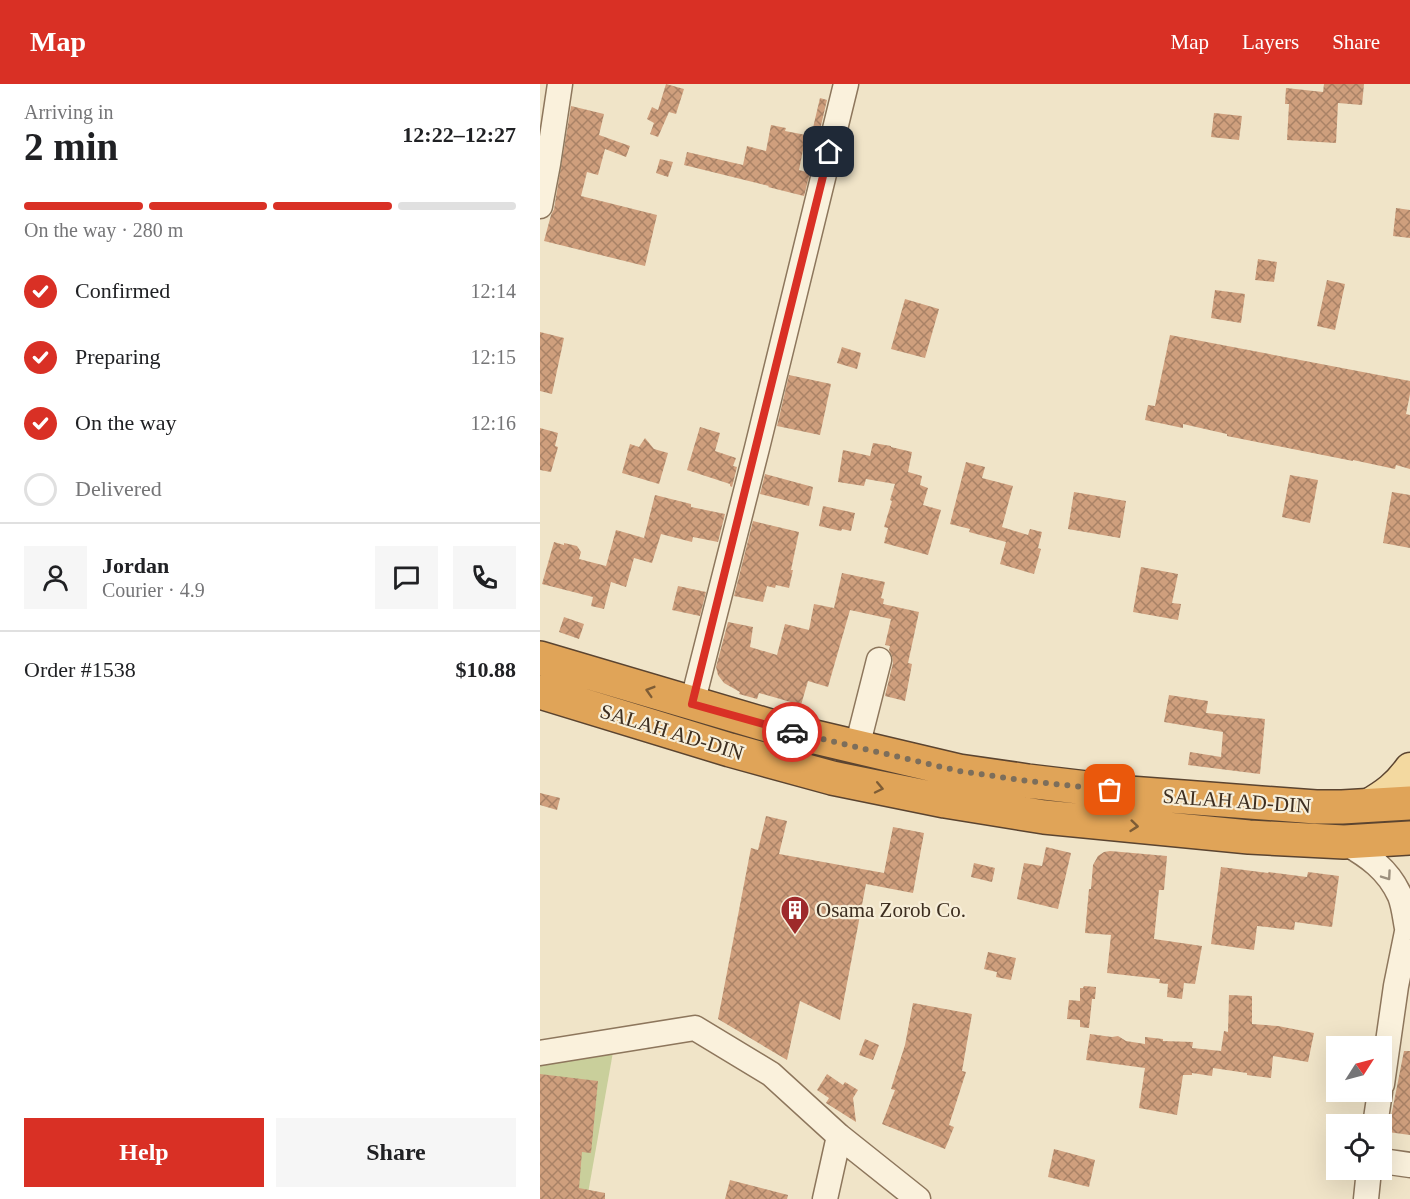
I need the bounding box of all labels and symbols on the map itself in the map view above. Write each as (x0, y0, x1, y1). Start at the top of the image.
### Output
pin (803, 126, 854, 177)
one-way arrow (645, 686, 656, 698)
street label: SALAH AD-DIN (597, 699, 747, 765)
courier (762, 702, 822, 762)
pin (1084, 764, 1135, 815)
one-way arrow (874, 781, 884, 794)
street label: SALAH AD-DIN (1162, 784, 1312, 818)
one-way arrow (1129, 819, 1139, 832)
one-way arrow (1380, 870, 1391, 881)
building icon: Osama Zorob Co. (779, 894, 811, 936)
place label: Osama Zorob Co. (816, 898, 966, 922)
north arrow (1326, 1036, 1392, 1102)

